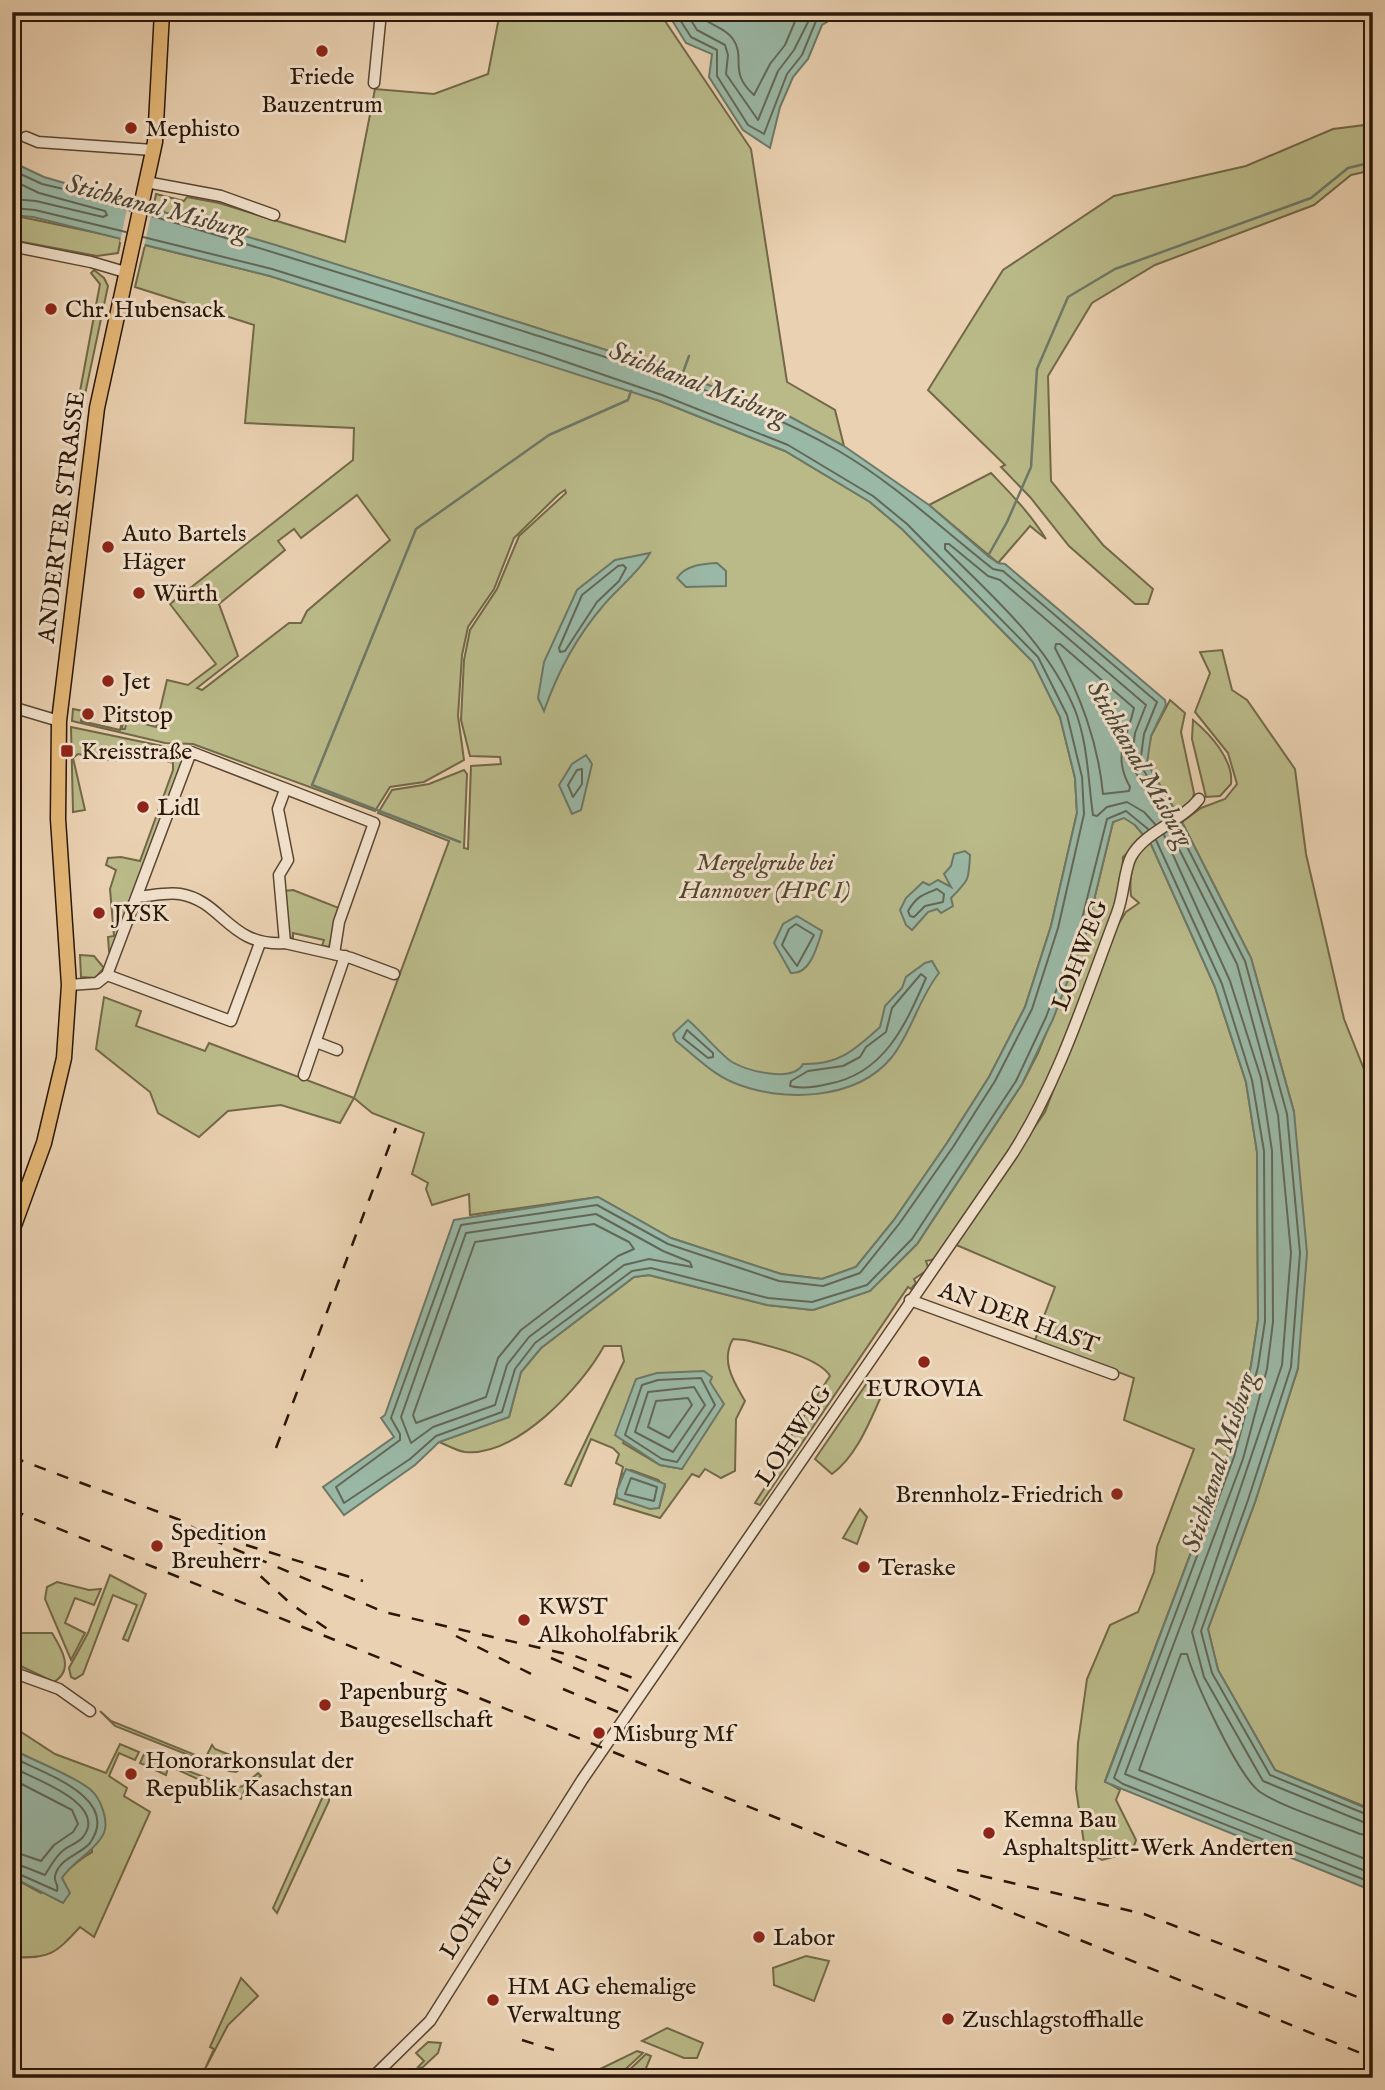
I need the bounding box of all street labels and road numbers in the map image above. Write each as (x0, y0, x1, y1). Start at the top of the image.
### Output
street label: ANDERTER STRASSE (32, 390, 93, 646)
street label: LOHWEG (1045, 896, 1116, 1015)
street label: AN DER HAST (933, 1275, 1103, 1362)
street label: LOHWEG (749, 1379, 840, 1493)
street label: LOHWEG (433, 1850, 521, 1965)

